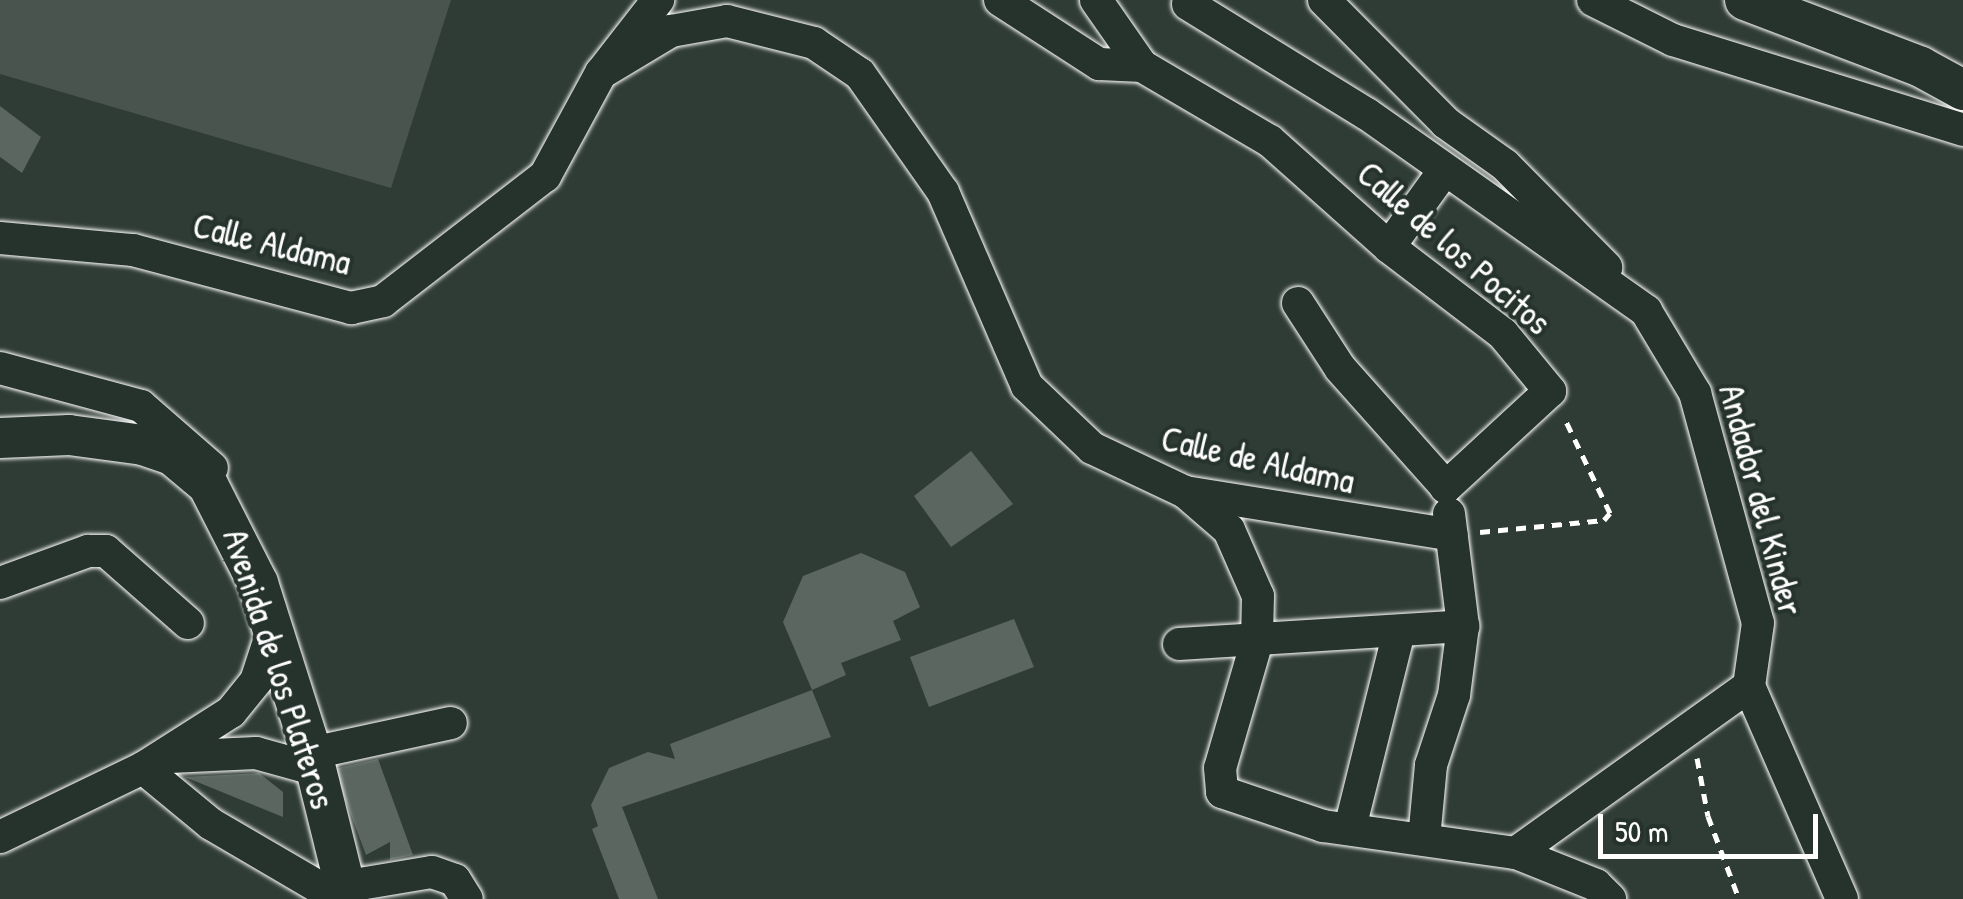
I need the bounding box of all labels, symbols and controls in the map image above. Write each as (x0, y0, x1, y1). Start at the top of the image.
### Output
street label: Calle de los Pocitos (1349, 153, 1559, 343)
street label: Calle Aldama (189, 204, 355, 284)
street label: Andador del Kinder (1710, 380, 1812, 620)
street label: Calle de Aldama (1157, 417, 1359, 503)
street label: Avenida de los Plateros (214, 524, 344, 814)
scale bar (1603, 794, 1823, 856)
text: 50 m (1615, 811, 1668, 851)

